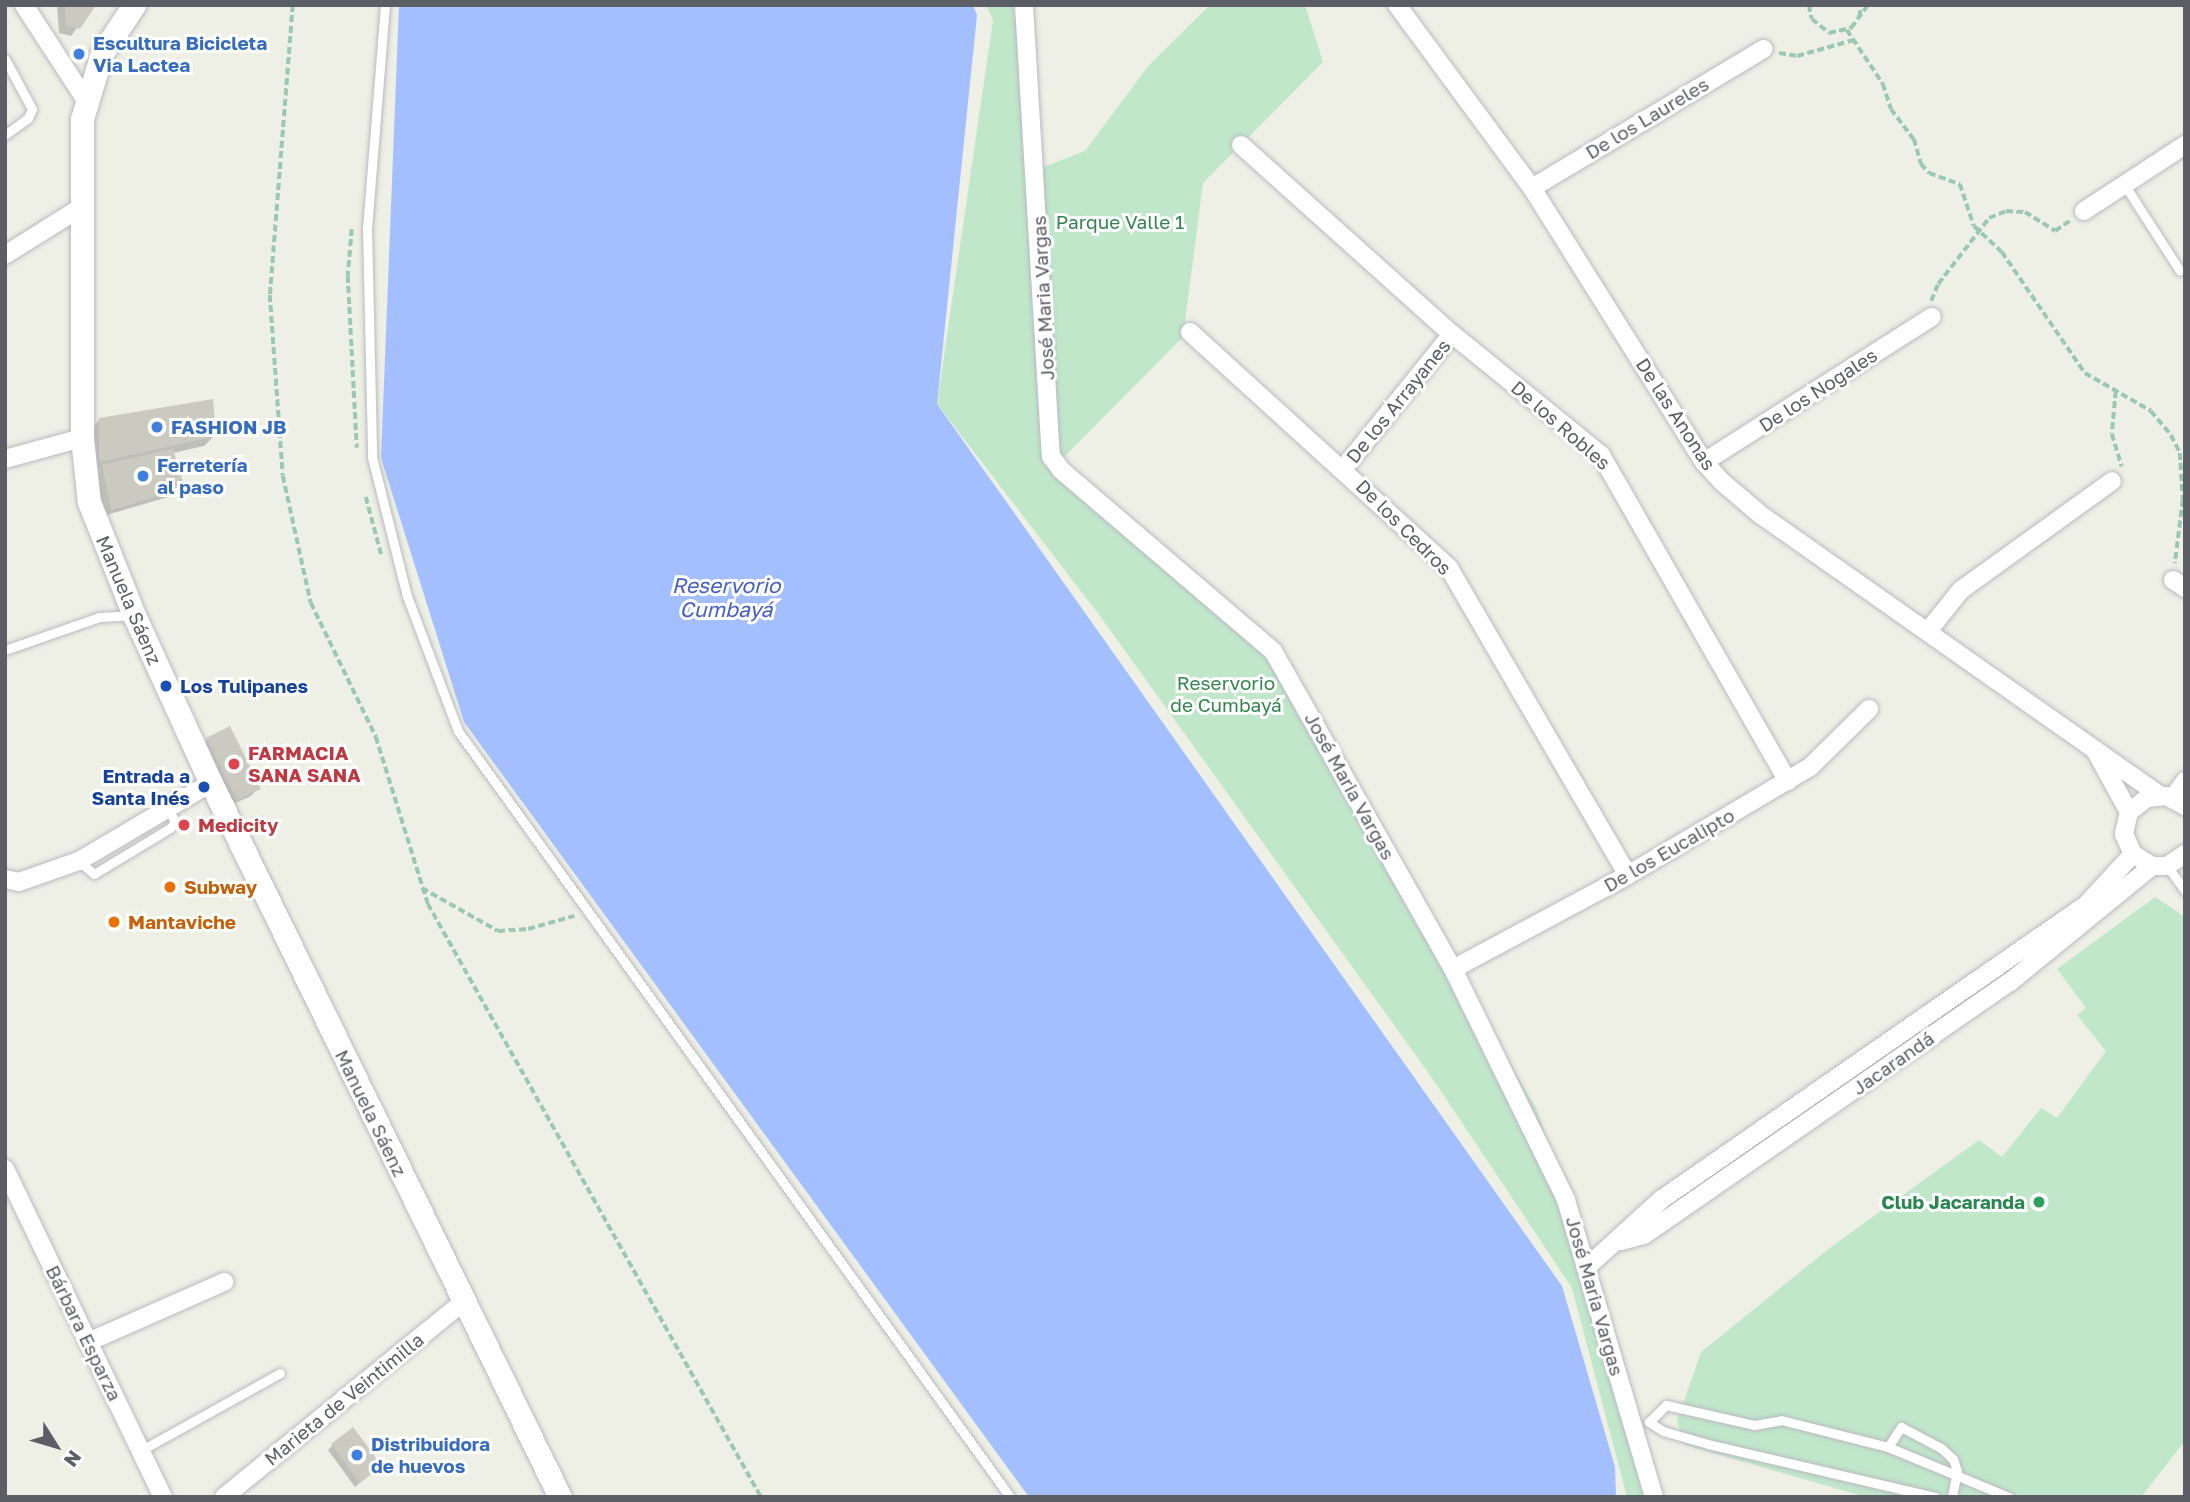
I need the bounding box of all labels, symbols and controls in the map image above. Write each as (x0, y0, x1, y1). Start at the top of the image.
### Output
place label: Escultura Bicicleta Via Lactea (93, 32, 267, 76)
marker: Escultura Bicicleta Via Lactea (71, 46, 87, 62)
street label: De los Laureles (1581, 72, 1713, 164)
park label: Parque Valle 1 (1056, 211, 1184, 233)
street label: José Maria Vargas (1027, 215, 1059, 381)
street label: De los Arrayanes (1341, 335, 1455, 467)
street label: De los Nogales (1755, 343, 1881, 437)
street label: De las Anonas (1631, 354, 1721, 474)
street label: De los Robles (1507, 376, 1615, 474)
place label: FASHION JB (171, 416, 286, 438)
marker: FASHION JB (149, 419, 165, 435)
place label: Ferretería al paso (157, 454, 247, 498)
marker: Ferretería al paso (135, 468, 151, 484)
street label: De los Cedros (1352, 475, 1456, 579)
street label: Manuela Sáenz (92, 532, 166, 668)
water label: Reservorio Cumbayá (672, 572, 780, 622)
park label: Reservorio de Cumbayá (1170, 672, 1282, 716)
place label: Los Tulipanes (180, 675, 308, 697)
marker: Los Tulipanes (158, 678, 174, 694)
street label: José Maria Vargas (1300, 708, 1400, 864)
place label: FARMACIA SANA SANA (248, 742, 361, 786)
marker: FARMACIA SANA SANA (226, 756, 242, 772)
place label: Entrada a Santa Inés (92, 765, 190, 809)
marker: Entrada a Santa Inés (196, 779, 212, 795)
street label: De los Eucalipto (1600, 803, 1738, 897)
place label: Medicity (198, 814, 278, 836)
marker: Medicity (176, 817, 192, 833)
place label: Subway (184, 876, 257, 898)
marker: Subway (162, 879, 178, 895)
place label: Mantaviche (128, 911, 236, 933)
marker: Mantaviche (106, 914, 122, 930)
street label: Jacarandá (1848, 1027, 1938, 1099)
street label: Manuela Sáenz (330, 1046, 412, 1180)
place label: Club Jacaranda (1881, 1191, 2025, 1213)
marker: Club Jacaranda (2031, 1194, 2047, 1210)
street label: José Maria Vargas (1561, 1214, 1629, 1378)
street label: Bárbara Esparza (41, 1261, 127, 1405)
street label: Marieta de Veintimilla (260, 1328, 428, 1470)
north arrow (21, 1411, 91, 1481)
place label: Distribuidora de huevos (371, 1433, 490, 1477)
text: N (60, 1446, 87, 1472)
marker: Distribuidora de huevos (349, 1447, 365, 1463)

